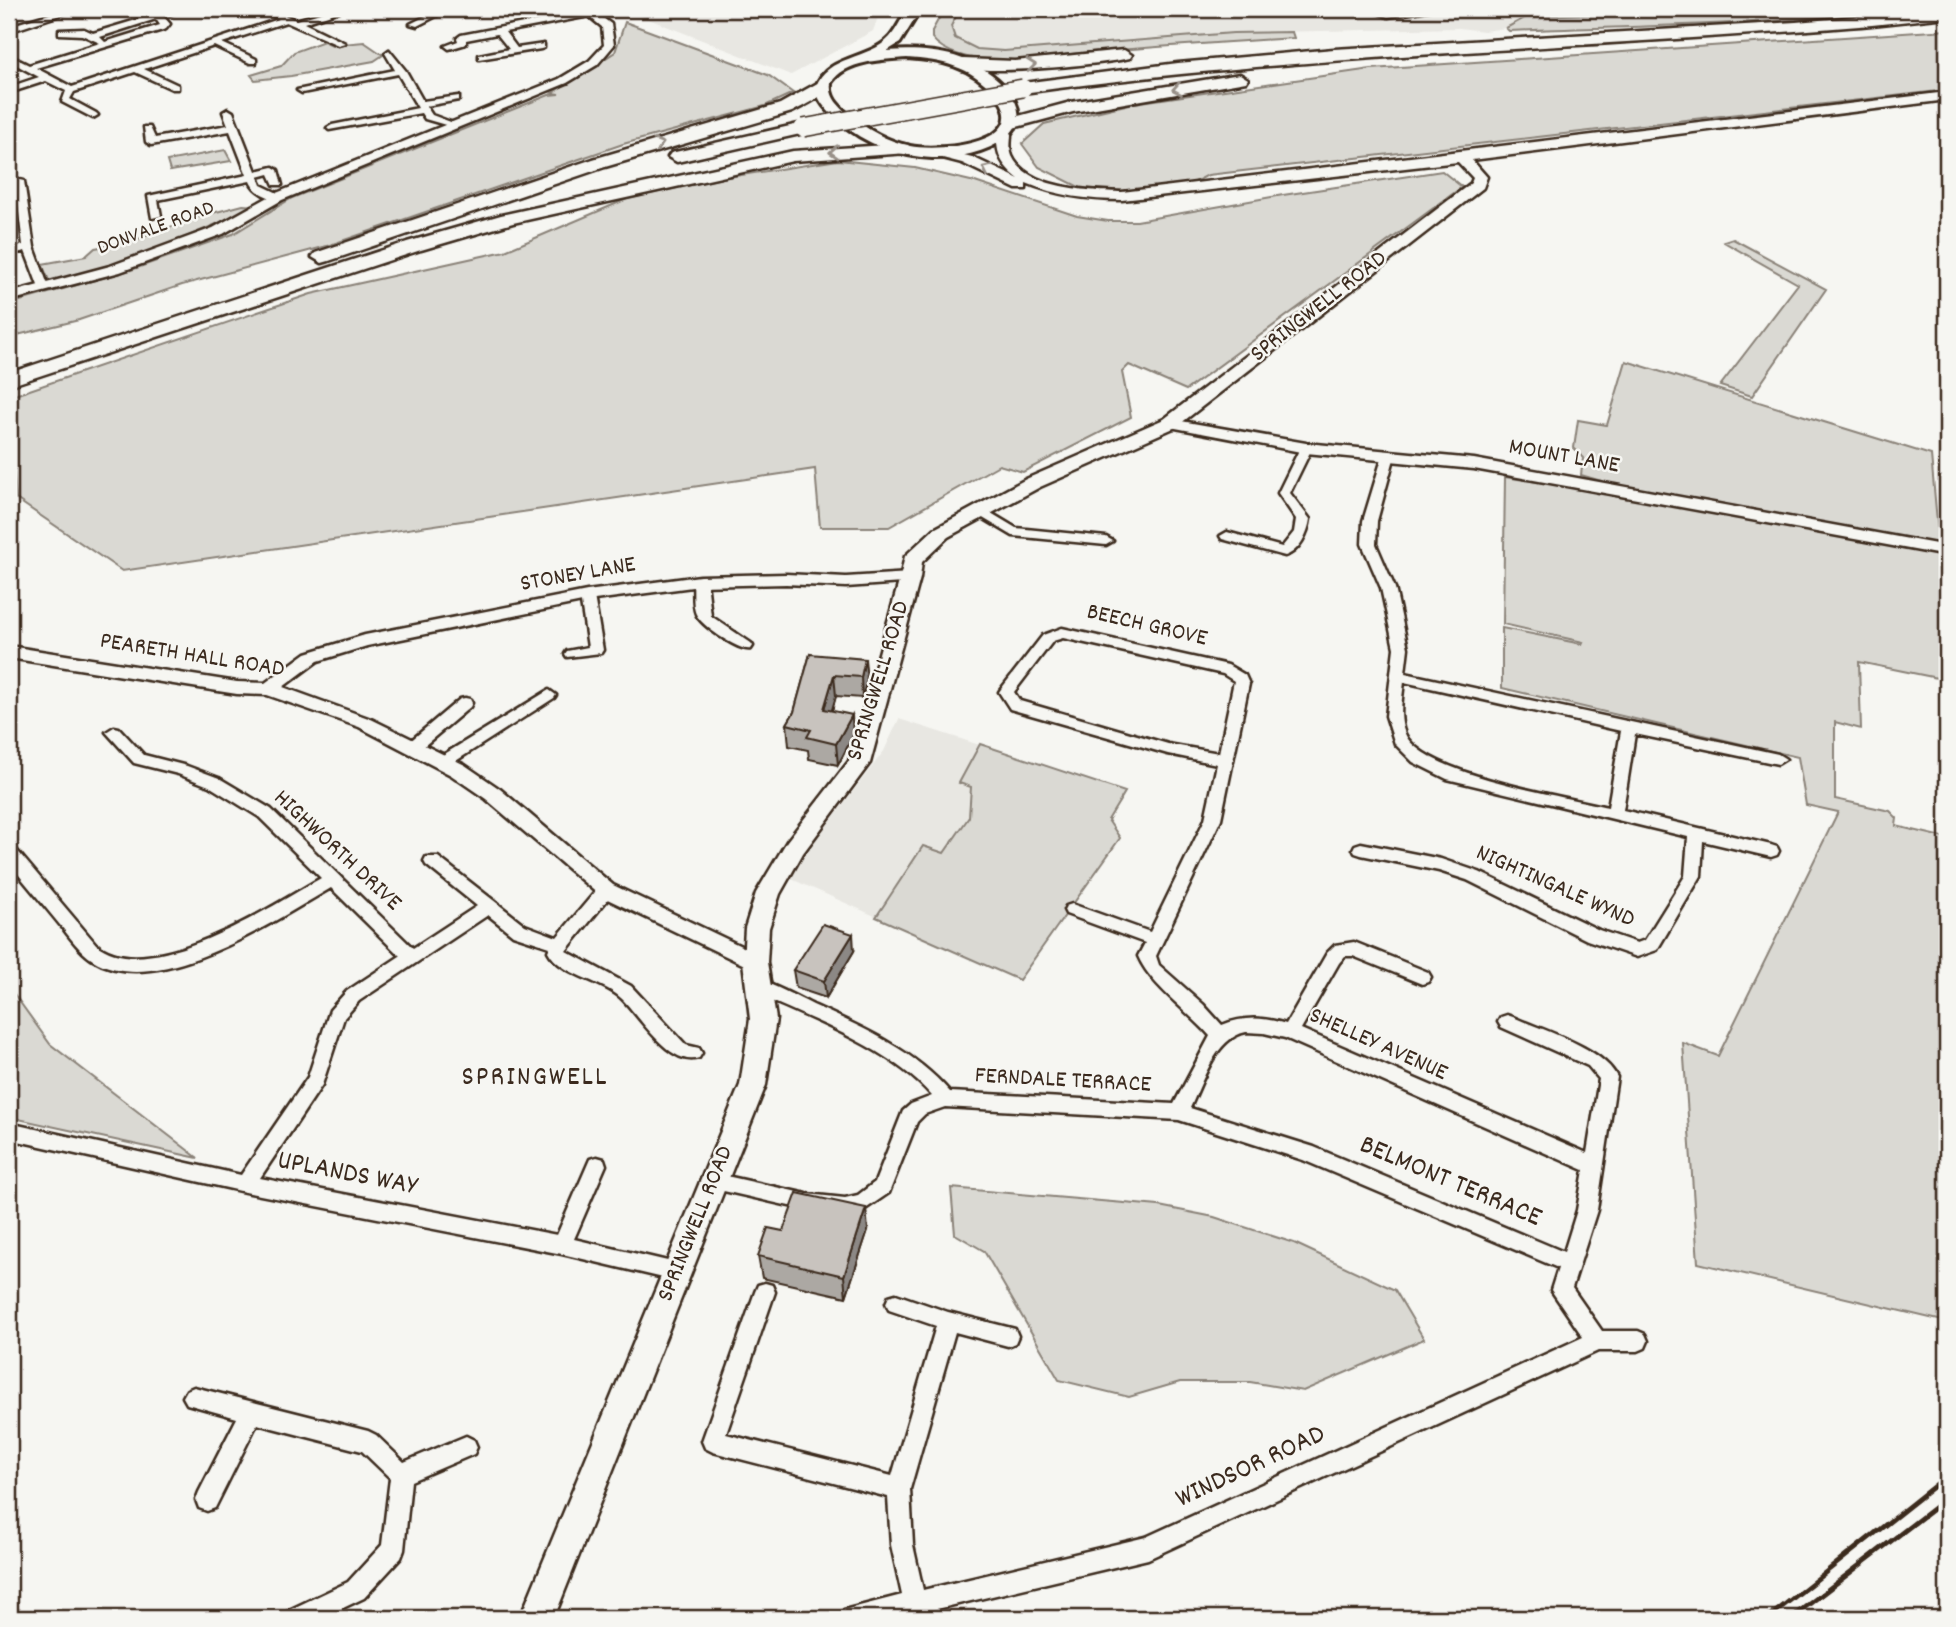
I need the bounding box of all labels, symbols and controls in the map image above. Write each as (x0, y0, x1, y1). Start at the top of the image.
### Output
one-way arrow (1026, 57, 1037, 72)
one-way arrow (1171, 81, 1183, 96)
one-way arrow (653, 138, 665, 153)
one-way arrow (828, 144, 839, 159)
one-way arrow (982, 164, 994, 178)
street label: DONVALE ROAD (93, 194, 219, 264)
street label: SPRINGWELL ROAD (1243, 243, 1395, 371)
street label: MOUNT LANE (1506, 431, 1622, 483)
street label: STONEY LANE (518, 548, 638, 602)
street label: BEECH GROVE (1083, 596, 1211, 656)
street label: SPRINGWELL ROAD (839, 597, 919, 765)
street label: PEARETH HALL ROAD (97, 625, 287, 687)
street label: HIGHWORTH DRIVE (265, 782, 409, 920)
street label: NIGHTINGALE WYND (1470, 837, 1640, 937)
street label: SHELLEY AVENUE (1303, 999, 1453, 1091)
district label: SPRINGWELL (461, 1059, 609, 1099)
street label: FERNDALE TERRACE (974, 1059, 1152, 1103)
street label: BELMONT TERRACE (1353, 1127, 1548, 1239)
street label: SPRINGWELL ROAD (649, 1141, 743, 1307)
street label: UPLANDS WAY (274, 1142, 421, 1208)
street label: WINDSOR ROAD (1170, 1416, 1332, 1520)

